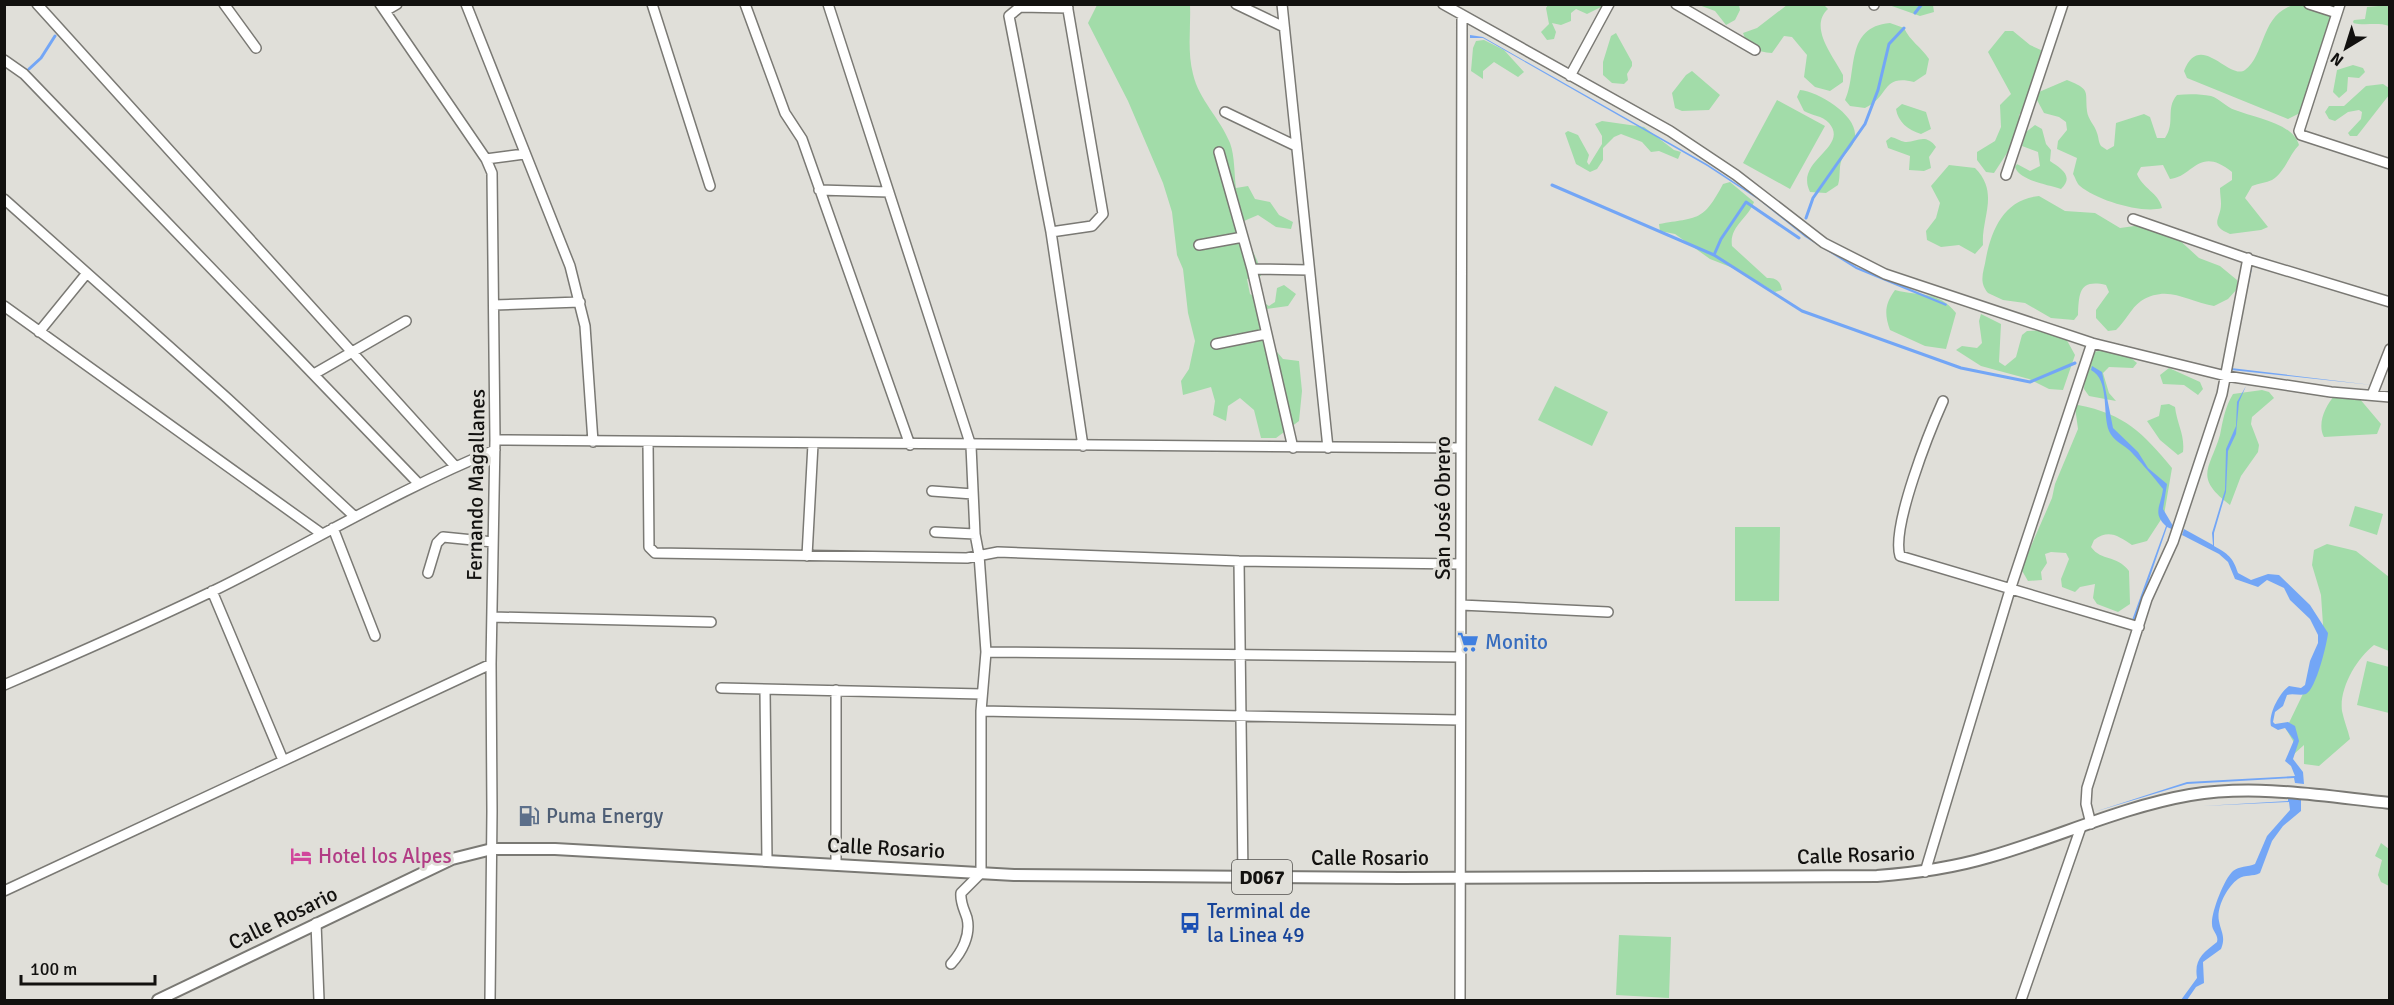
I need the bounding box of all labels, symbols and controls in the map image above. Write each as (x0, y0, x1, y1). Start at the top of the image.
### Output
north arrow (2316, 18, 2376, 78)
text: N (2327, 48, 2348, 70)
street label: Fernando Magallanes (461, 389, 491, 581)
street label: San José Obrero (1430, 436, 1456, 580)
place label: Monito (1485, 629, 1548, 655)
supermarket icon: Monito (1456, 630, 1480, 654)
place label: Puma Energy (546, 803, 664, 829)
fuel station icon: Puma Energy (517, 804, 541, 828)
street label: Calle Rosario (826, 832, 946, 864)
street label: Calle Rosario (1797, 840, 1915, 870)
place label: Hotel los Alpes (318, 843, 452, 869)
hotel icon: Hotel los Alpes (289, 844, 313, 868)
street label: Calle Rosario (1311, 845, 1429, 871)
road number: D067 (1232, 860, 1292, 894)
street label: Calle Rosario (224, 880, 342, 956)
place label: Terminal de la Linea 49 (1207, 898, 1311, 948)
bus stop icon: Terminal de la Linea 49 (1178, 911, 1202, 935)
scale bar (21, 948, 154, 986)
text: 100 m (30, 958, 77, 980)

